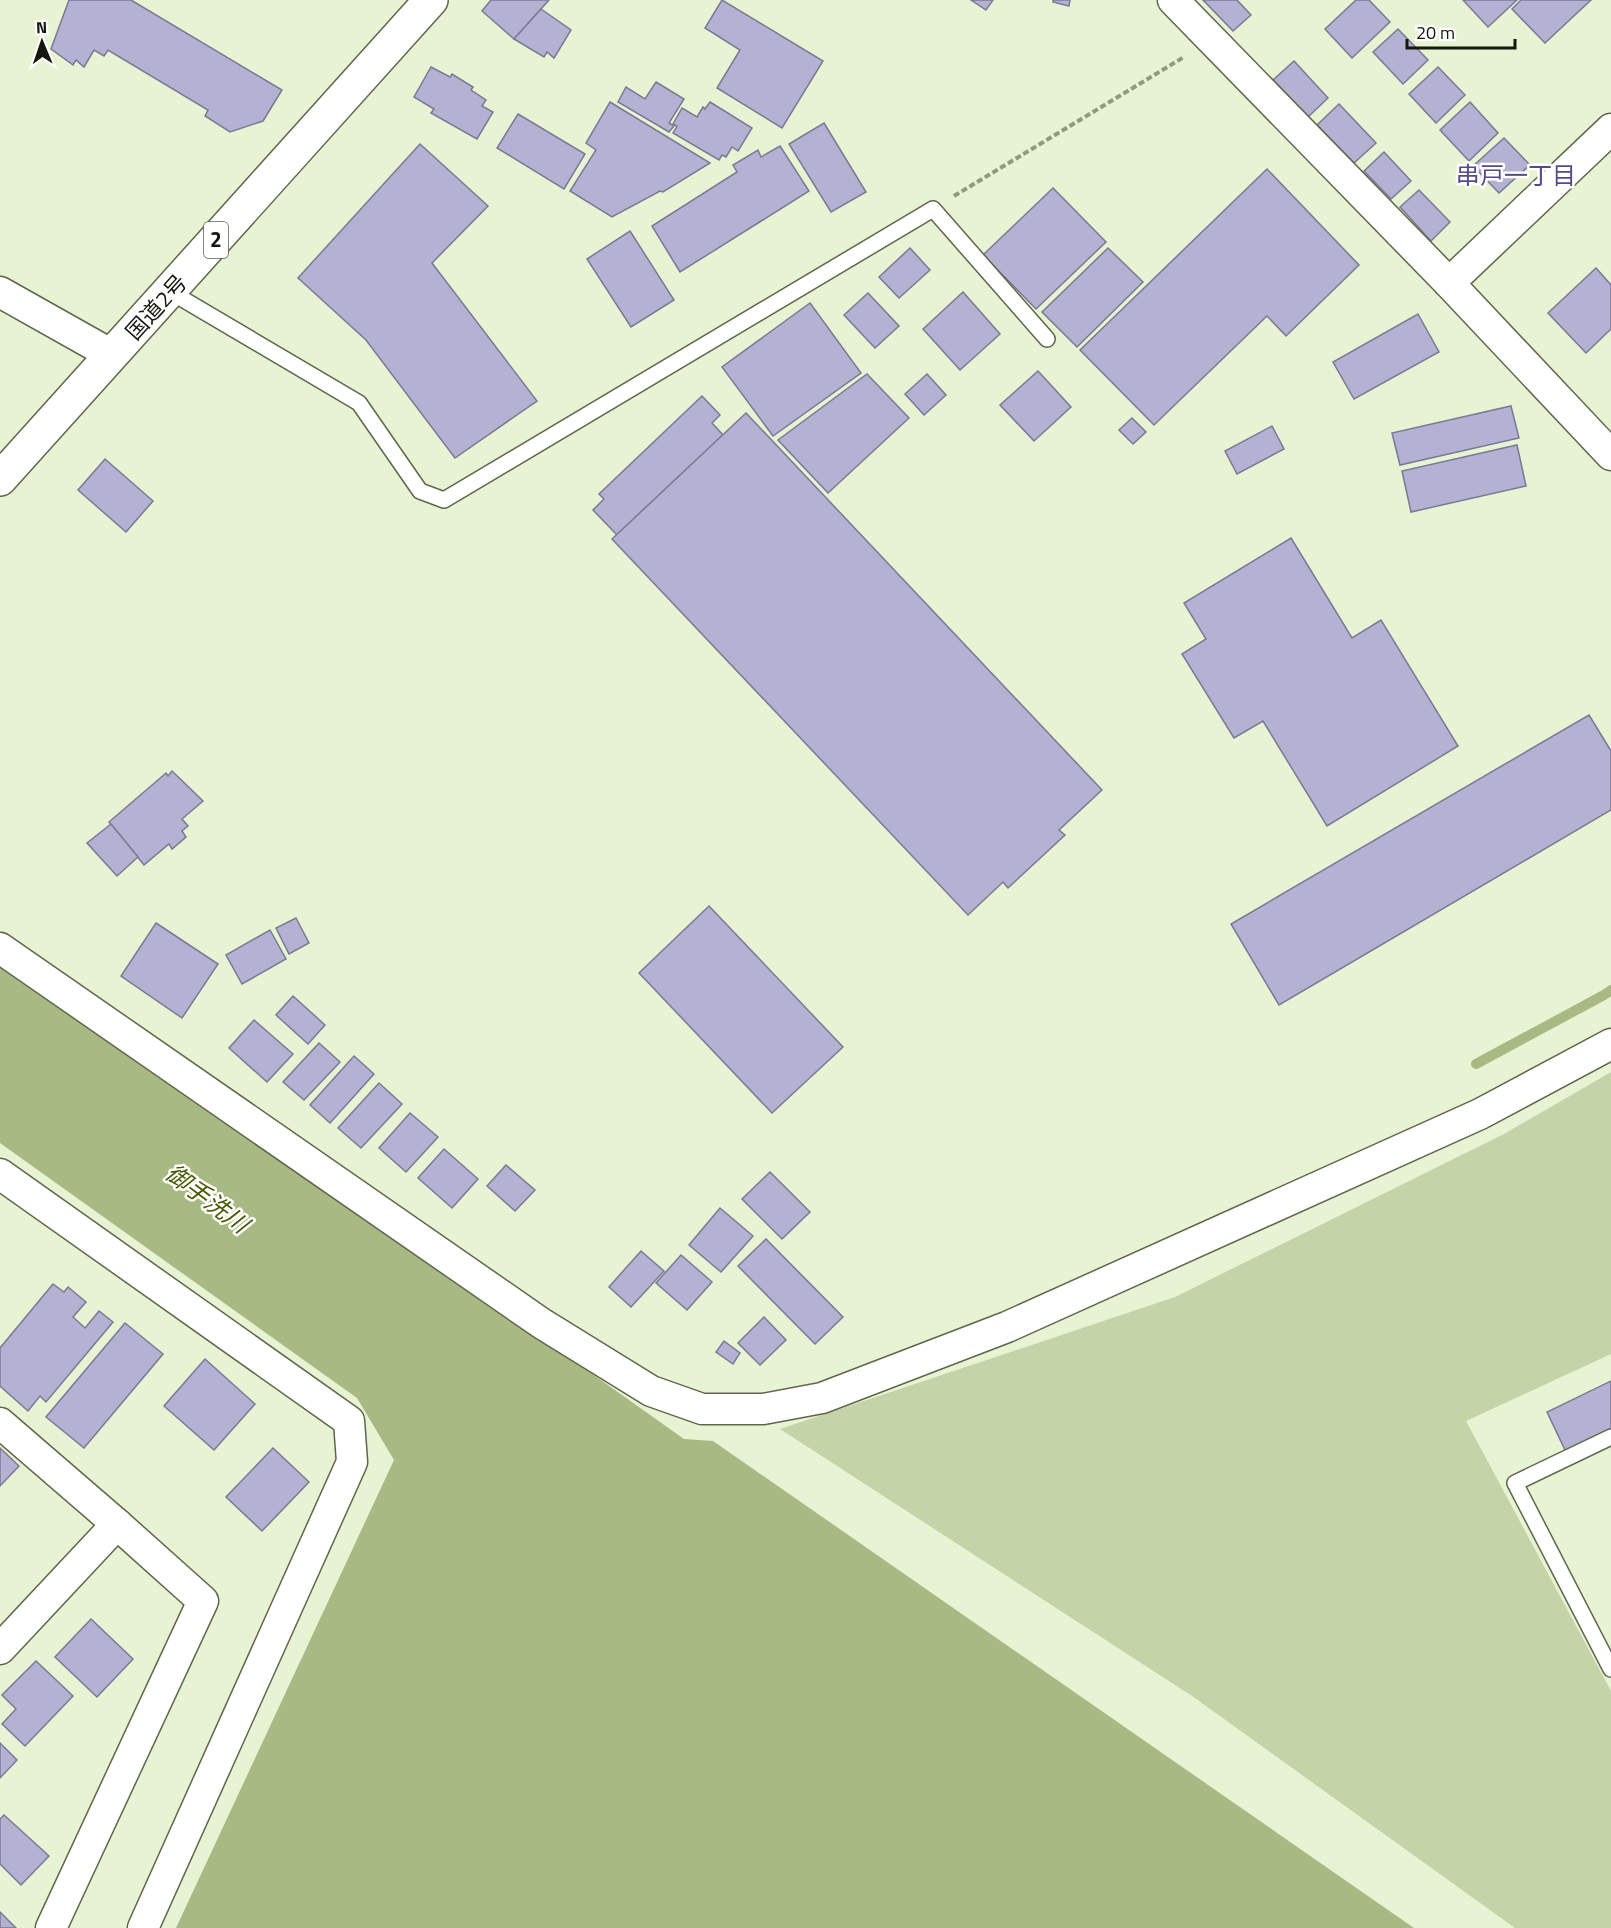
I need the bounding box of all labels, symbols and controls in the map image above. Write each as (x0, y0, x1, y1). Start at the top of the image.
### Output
north arrow (12, 12, 72, 72)
scale bar (1407, 12, 1515, 50)
text: N (36, 15, 47, 39)
text: 20 m (1416, 19, 1455, 46)
district label: 串戸一丁目 (1456, 157, 1576, 193)
road number: 2 (204, 222, 228, 258)
street label: 国道2号 (117, 267, 195, 347)
water label: 御手洗川 (158, 1155, 259, 1243)

